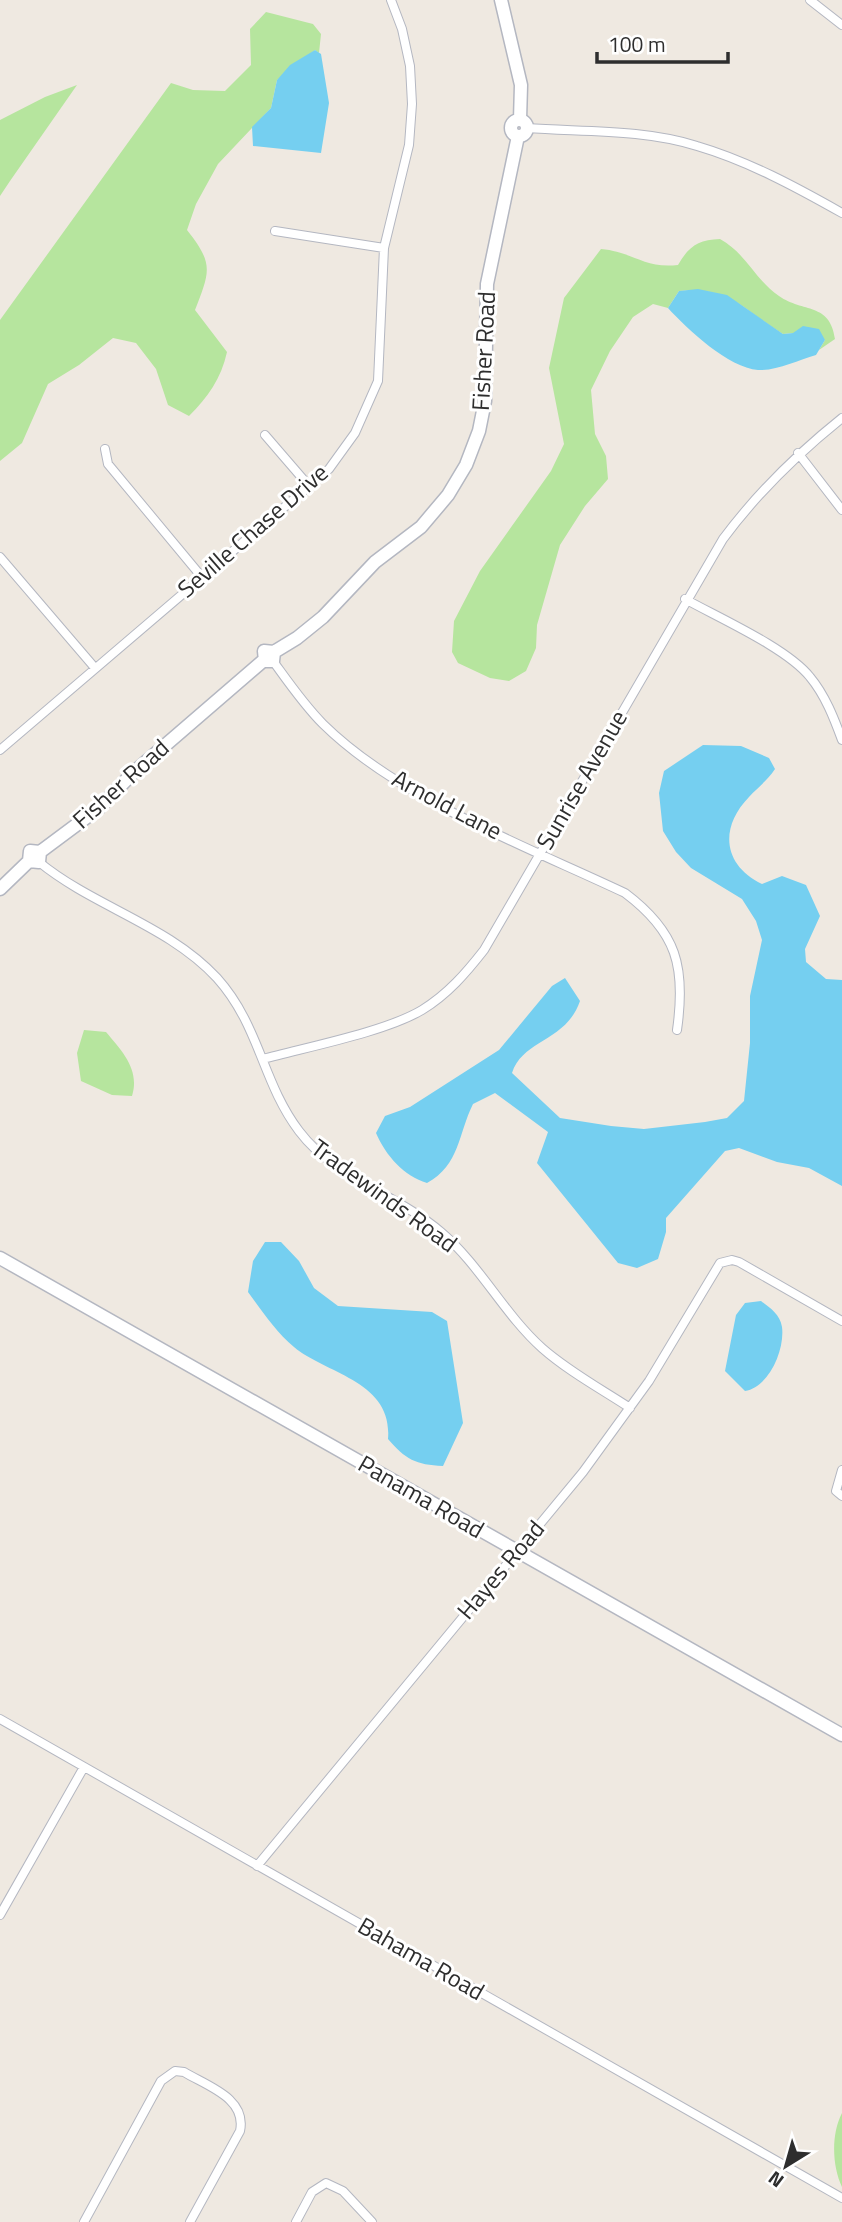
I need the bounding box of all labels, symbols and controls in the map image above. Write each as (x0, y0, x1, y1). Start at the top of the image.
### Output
scale bar (597, 21, 728, 65)
text: 100 m (608, 28, 665, 60)
street label: Fisher Road (462, 290, 504, 412)
street label: Seville Chase Drive (169, 455, 336, 606)
street label: Sunrise Avenue (527, 703, 636, 856)
street label: Fisher Road (64, 730, 177, 837)
street label: Arnold Lane (386, 760, 509, 848)
street label: Tradewinds Road (304, 1130, 465, 1261)
street label: Panama Road (352, 1445, 491, 1547)
street label: Hayes Road (448, 1512, 553, 1627)
street label: Bahama Road (351, 1907, 492, 2009)
north arrow (751, 2131, 821, 2201)
text: N (761, 2164, 789, 2196)

